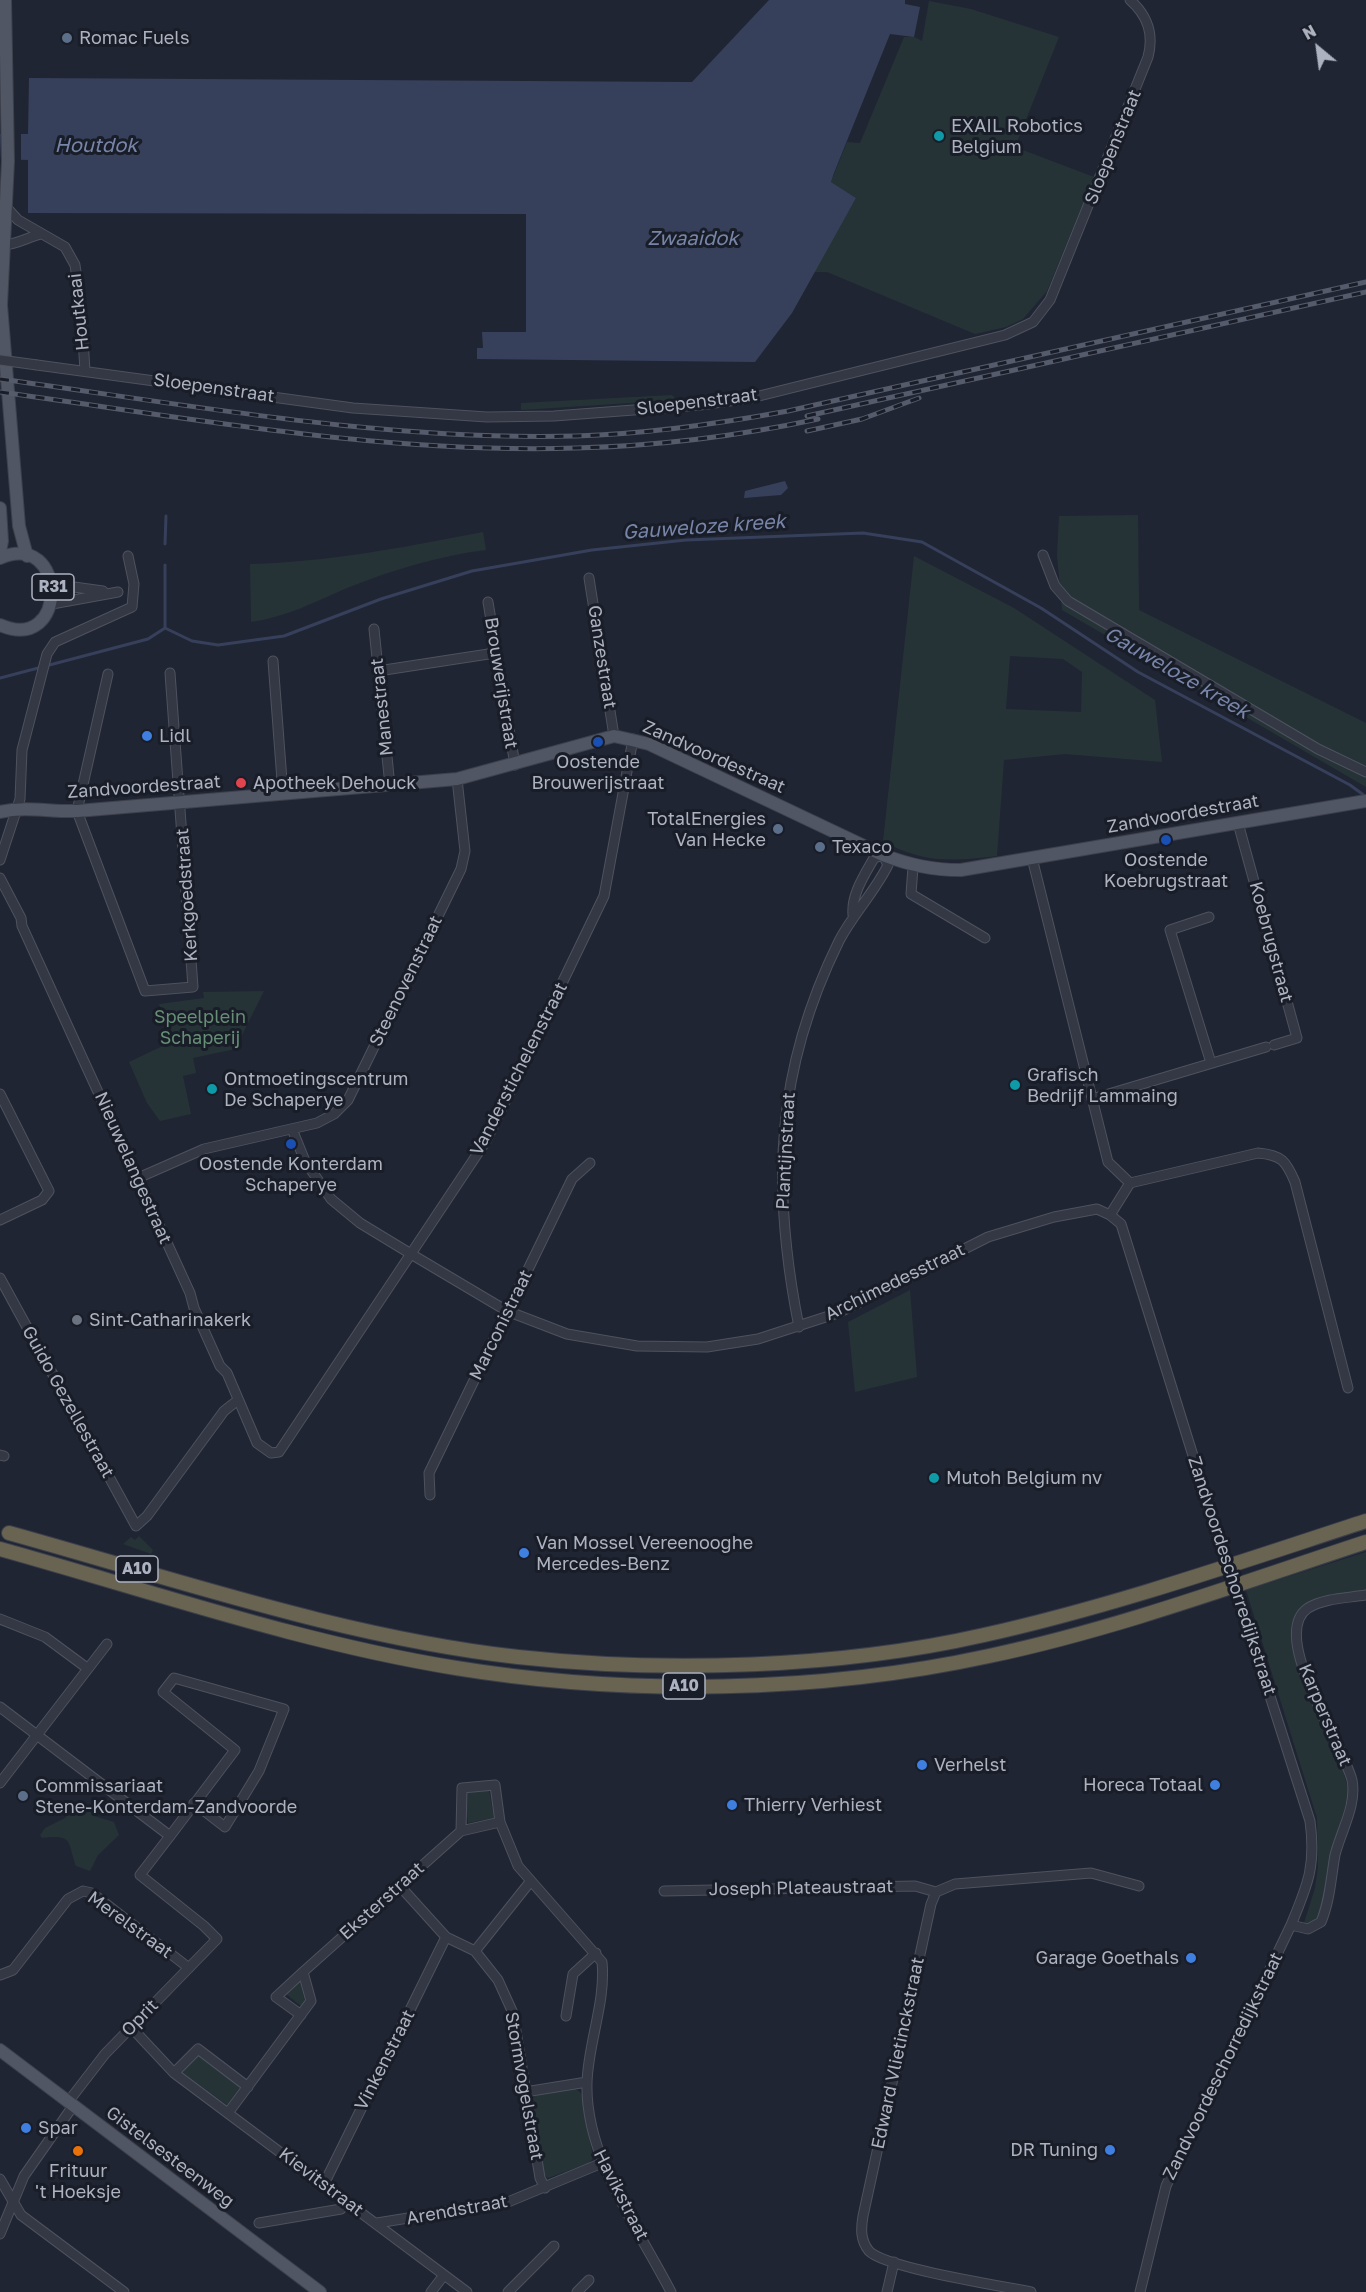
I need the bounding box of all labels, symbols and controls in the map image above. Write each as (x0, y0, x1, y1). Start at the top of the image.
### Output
north arrow (1288, 18, 1348, 78)
text: N (1299, 21, 1319, 44)
place label: Romac Fuels (79, 27, 190, 49)
marker: Romac Fuels (60, 31, 74, 45)
street label: Sloepenstraat (1080, 86, 1146, 208)
place label: EXAIL Robotics Belgium (951, 115, 1083, 158)
marker: EXAIL Robotics Belgium (932, 129, 946, 143)
water label: Houtdok (55, 134, 137, 158)
water label: Zwaaidok (648, 227, 738, 251)
street label: Houtkaai (64, 272, 94, 352)
street label: Sloepenstraat (152, 369, 276, 407)
street label: Sloepenstraat (635, 384, 759, 420)
water label: Gauweloze kreek (622, 509, 786, 545)
road number: R31 (32, 574, 74, 600)
street label: Ganzestraat (583, 604, 621, 710)
street label: Brouwerijstraat (480, 616, 522, 750)
water label: Gauweloze kreek (1100, 622, 1254, 724)
street label: Manestraat (366, 657, 398, 757)
street label: Zandvoordestraat (639, 716, 789, 798)
place label: Lidl (159, 725, 191, 747)
marker: Lidl (140, 729, 154, 743)
marker: Oostende Brouwerijstraat (591, 735, 605, 749)
place label: Oostende Brouwerijstraat (531, 751, 665, 794)
street label: Zandvoordestraat (67, 771, 221, 803)
place label: Apotheek Dehouck (253, 772, 417, 794)
marker: Apotheek Dehouck (234, 776, 248, 790)
street label: Zandvoordestraat (1105, 790, 1261, 838)
place label: TotalEnergies Van Hecke (647, 808, 766, 850)
marker: TotalEnergies Van Hecke (771, 822, 785, 836)
street label: Kerkgoedstraat (172, 828, 202, 962)
marker: Oostende Koebrugstraat (1159, 833, 1173, 847)
place label: Texaco (832, 836, 892, 858)
marker: Texaco (813, 840, 827, 854)
place label: Oostende Koebrugstraat (1104, 849, 1228, 892)
street label: Koebrugstraat (1244, 879, 1298, 1005)
street label: Steenovenstraat (365, 912, 447, 1050)
street label: Vanderstichelenstraat (466, 979, 572, 1159)
park label: Speelplein Schaperij (154, 1006, 246, 1048)
place label: Grafisch Bedrijf Lammaing (1027, 1064, 1178, 1106)
place label: Ontmoetingscentrum De Schaperye (224, 1068, 408, 1110)
marker: Grafisch Bedrijf Lammaing (1008, 1078, 1022, 1092)
marker: Ontmoetingscentrum De Schaperye (205, 1082, 219, 1096)
street label: Nieuwelangestraat (90, 1089, 176, 1247)
street label: Plantijnstraat (772, 1092, 800, 1210)
marker: Oostende Konterdam Schaperye (284, 1137, 298, 1151)
place label: Oostende Konterdam Schaperye (199, 1153, 383, 1196)
street label: Archimedesstraat (822, 1239, 968, 1325)
street label: Marconistraat (465, 1266, 537, 1384)
place label: Sint-Catharinakerk (89, 1309, 251, 1331)
marker: Sint-Catharinakerk (70, 1313, 84, 1327)
street label: Guido Gezellestraat (17, 1322, 119, 1482)
street label: Zandvoordeschorredijkstraat (1183, 1454, 1281, 1698)
place label: Mutoh Belgium nv (946, 1467, 1102, 1489)
marker: Mutoh Belgium nv (927, 1471, 941, 1485)
place label: Van Mossel Vereenooghe Mercedes-Benz (536, 1532, 753, 1574)
marker: Van Mossel Vereenooghe Mercedes-Benz (517, 1546, 531, 1560)
road number: A10 (116, 1556, 158, 1582)
street label: Karperstraat (1294, 1661, 1356, 1769)
road number: A10 (663, 1673, 705, 1699)
place label: Verhelst (934, 1754, 1006, 1776)
marker: Verhelst (915, 1758, 929, 1772)
place label: Horeca Totaal (1083, 1774, 1203, 1796)
place label: Commissariaat Stene-Konterdam-Zandvoorde (35, 1775, 297, 1818)
marker: Horeca Totaal (1208, 1778, 1222, 1792)
marker: Commissariaat Stene-Konterdam-Zandvoorde (16, 1789, 30, 1803)
place label: Thierry Verhiest (744, 1794, 882, 1816)
marker: Thierry Verhiest (725, 1798, 739, 1812)
street label: Eksterstraat (335, 1857, 429, 1945)
street label: Joseph Plateaustraat (709, 1876, 893, 1900)
street label: Merelstraat (83, 1887, 177, 1963)
place label: Garage Goethals (1035, 1947, 1179, 1969)
street label: Zandvoordeschorredijkstraat (1158, 1949, 1288, 2183)
marker: Garage Goethals (1184, 1951, 1198, 1965)
street label: Edward Vlietinckstraat (867, 1955, 929, 2151)
street label: Oprit (117, 1995, 163, 2041)
street label: Vinkenstraat (350, 2006, 420, 2114)
street label: Stormvogelstraat (500, 2010, 548, 2162)
street label: Gistelsesteenweg (102, 2102, 238, 2212)
place label: Spar (38, 2117, 78, 2139)
marker: Spar (19, 2121, 33, 2135)
place label: DR Tuning (1010, 2139, 1098, 2161)
street label: Kievitstraat (274, 2143, 368, 2221)
marker: DR Tuning (1103, 2143, 1117, 2157)
marker: Frituur 't Hoeksje (71, 2144, 85, 2158)
street label: Havikstraat (589, 2146, 653, 2244)
place label: Frituur 't Hoeksje (35, 2160, 121, 2202)
street label: Arendstraat (405, 2190, 509, 2230)

